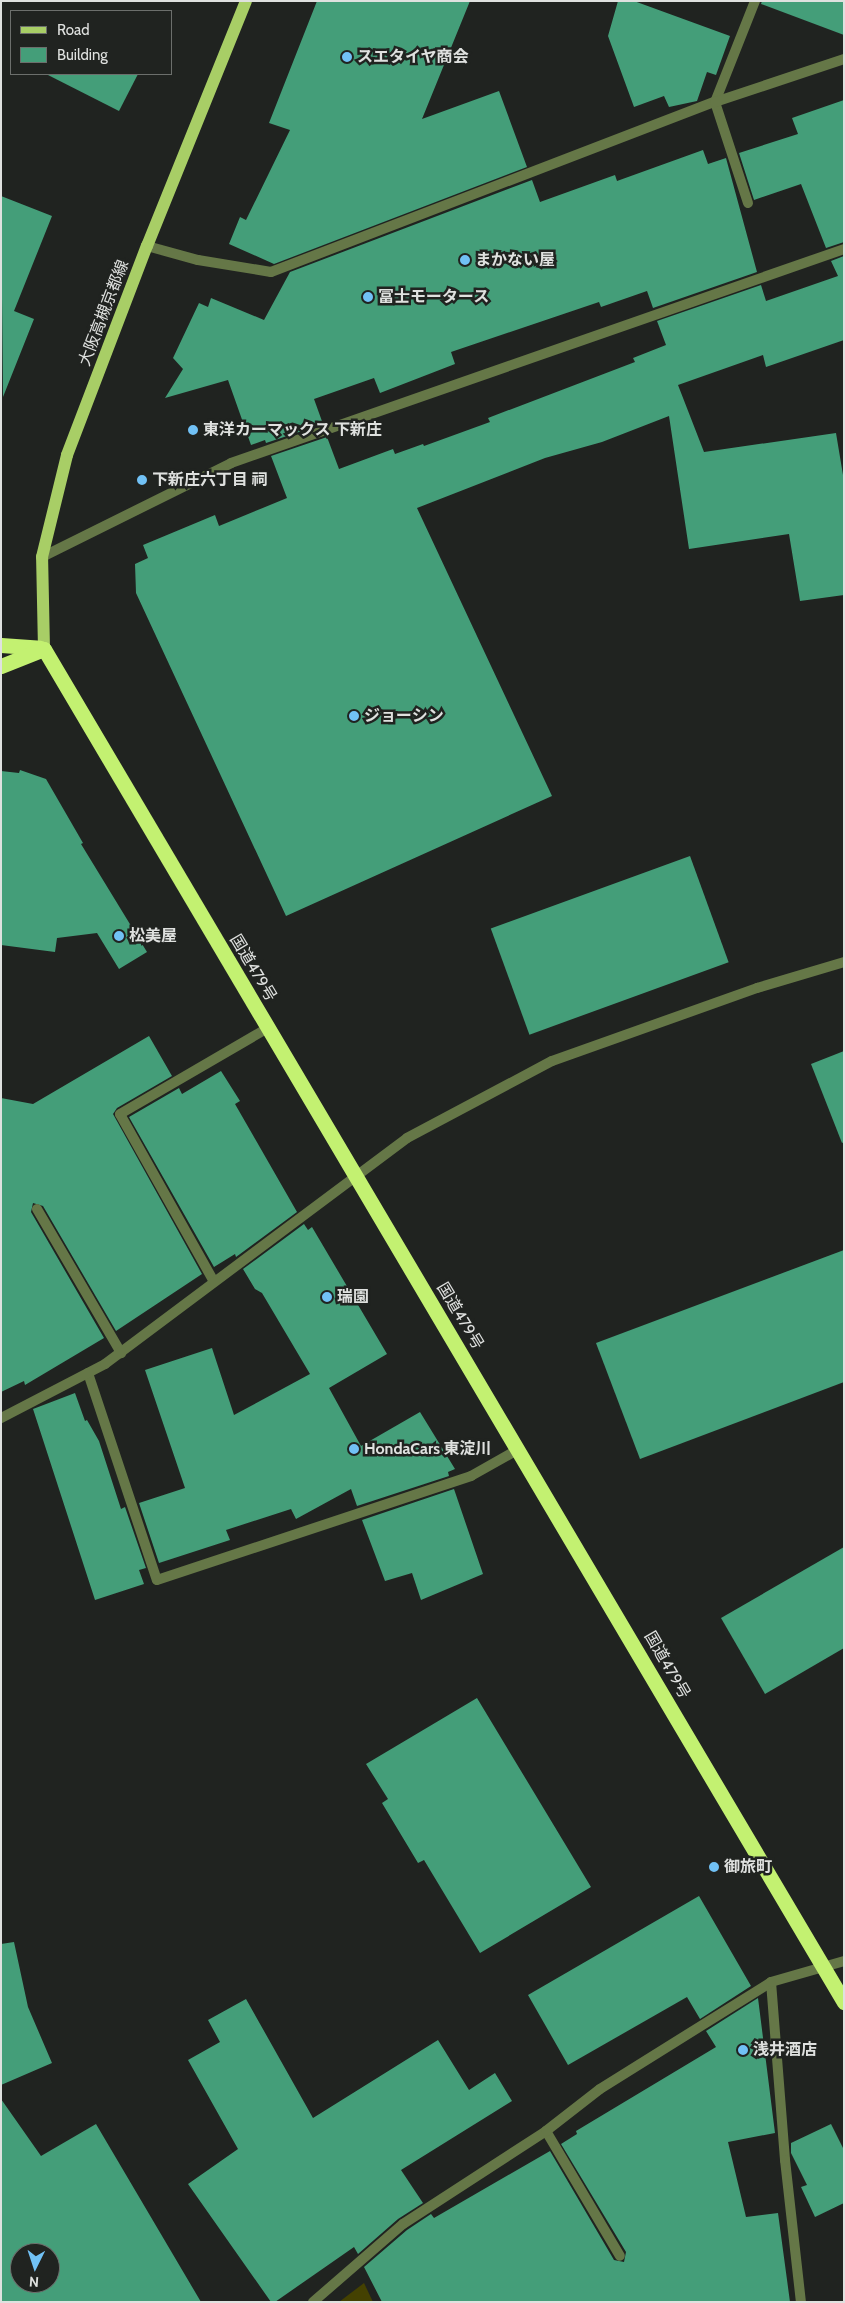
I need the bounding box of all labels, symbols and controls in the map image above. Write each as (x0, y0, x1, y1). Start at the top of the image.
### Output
legend (10, 10, 172, 75)
text: Road (57, 21, 90, 39)
text: Building (57, 46, 108, 64)
place label: スエタイヤ商会 (357, 47, 469, 67)
marker: スエタイヤ商会 (341, 51, 353, 63)
place label: まかない屋 (475, 250, 555, 270)
marker: まかない屋 (459, 254, 471, 266)
street label: 大阪高槻京都線 (75, 257, 133, 369)
place label: 冨士モータース (378, 287, 490, 307)
marker: 冨士モータース (362, 291, 374, 303)
place label: 東洋カーマックス 下新庄 (203, 420, 383, 440)
marker: 東洋カーマックス 下新庄 (187, 424, 199, 436)
place label: 下新庄六丁目 祠 (152, 470, 268, 490)
marker: 下新庄六丁目 祠 (136, 474, 148, 486)
place label: ジョーシン (364, 706, 444, 726)
marker: ジョーシン (348, 710, 360, 722)
place label: 松美屋 (129, 926, 177, 946)
marker: 松美屋 (113, 930, 125, 942)
street label: 国道479号 (226, 931, 280, 1005)
street label: 国道479号 (433, 1279, 487, 1353)
place label: 瑞園 (337, 1287, 369, 1307)
marker: 瑞園 (321, 1291, 333, 1303)
place label: HondaCars 東淀川 (364, 1439, 492, 1459)
marker: HondaCars 東淀川 (348, 1443, 360, 1455)
street label: 国道479号 (640, 1628, 694, 1702)
place label: 御旅町 (724, 1857, 772, 1877)
marker: 御旅町 (708, 1861, 720, 1873)
place label: 浅井酒店 (753, 2040, 817, 2060)
marker: 浅井酒店 (737, 2044, 749, 2056)
north arrow (10, 2243, 60, 2293)
text: N (28, 2273, 40, 2291)

